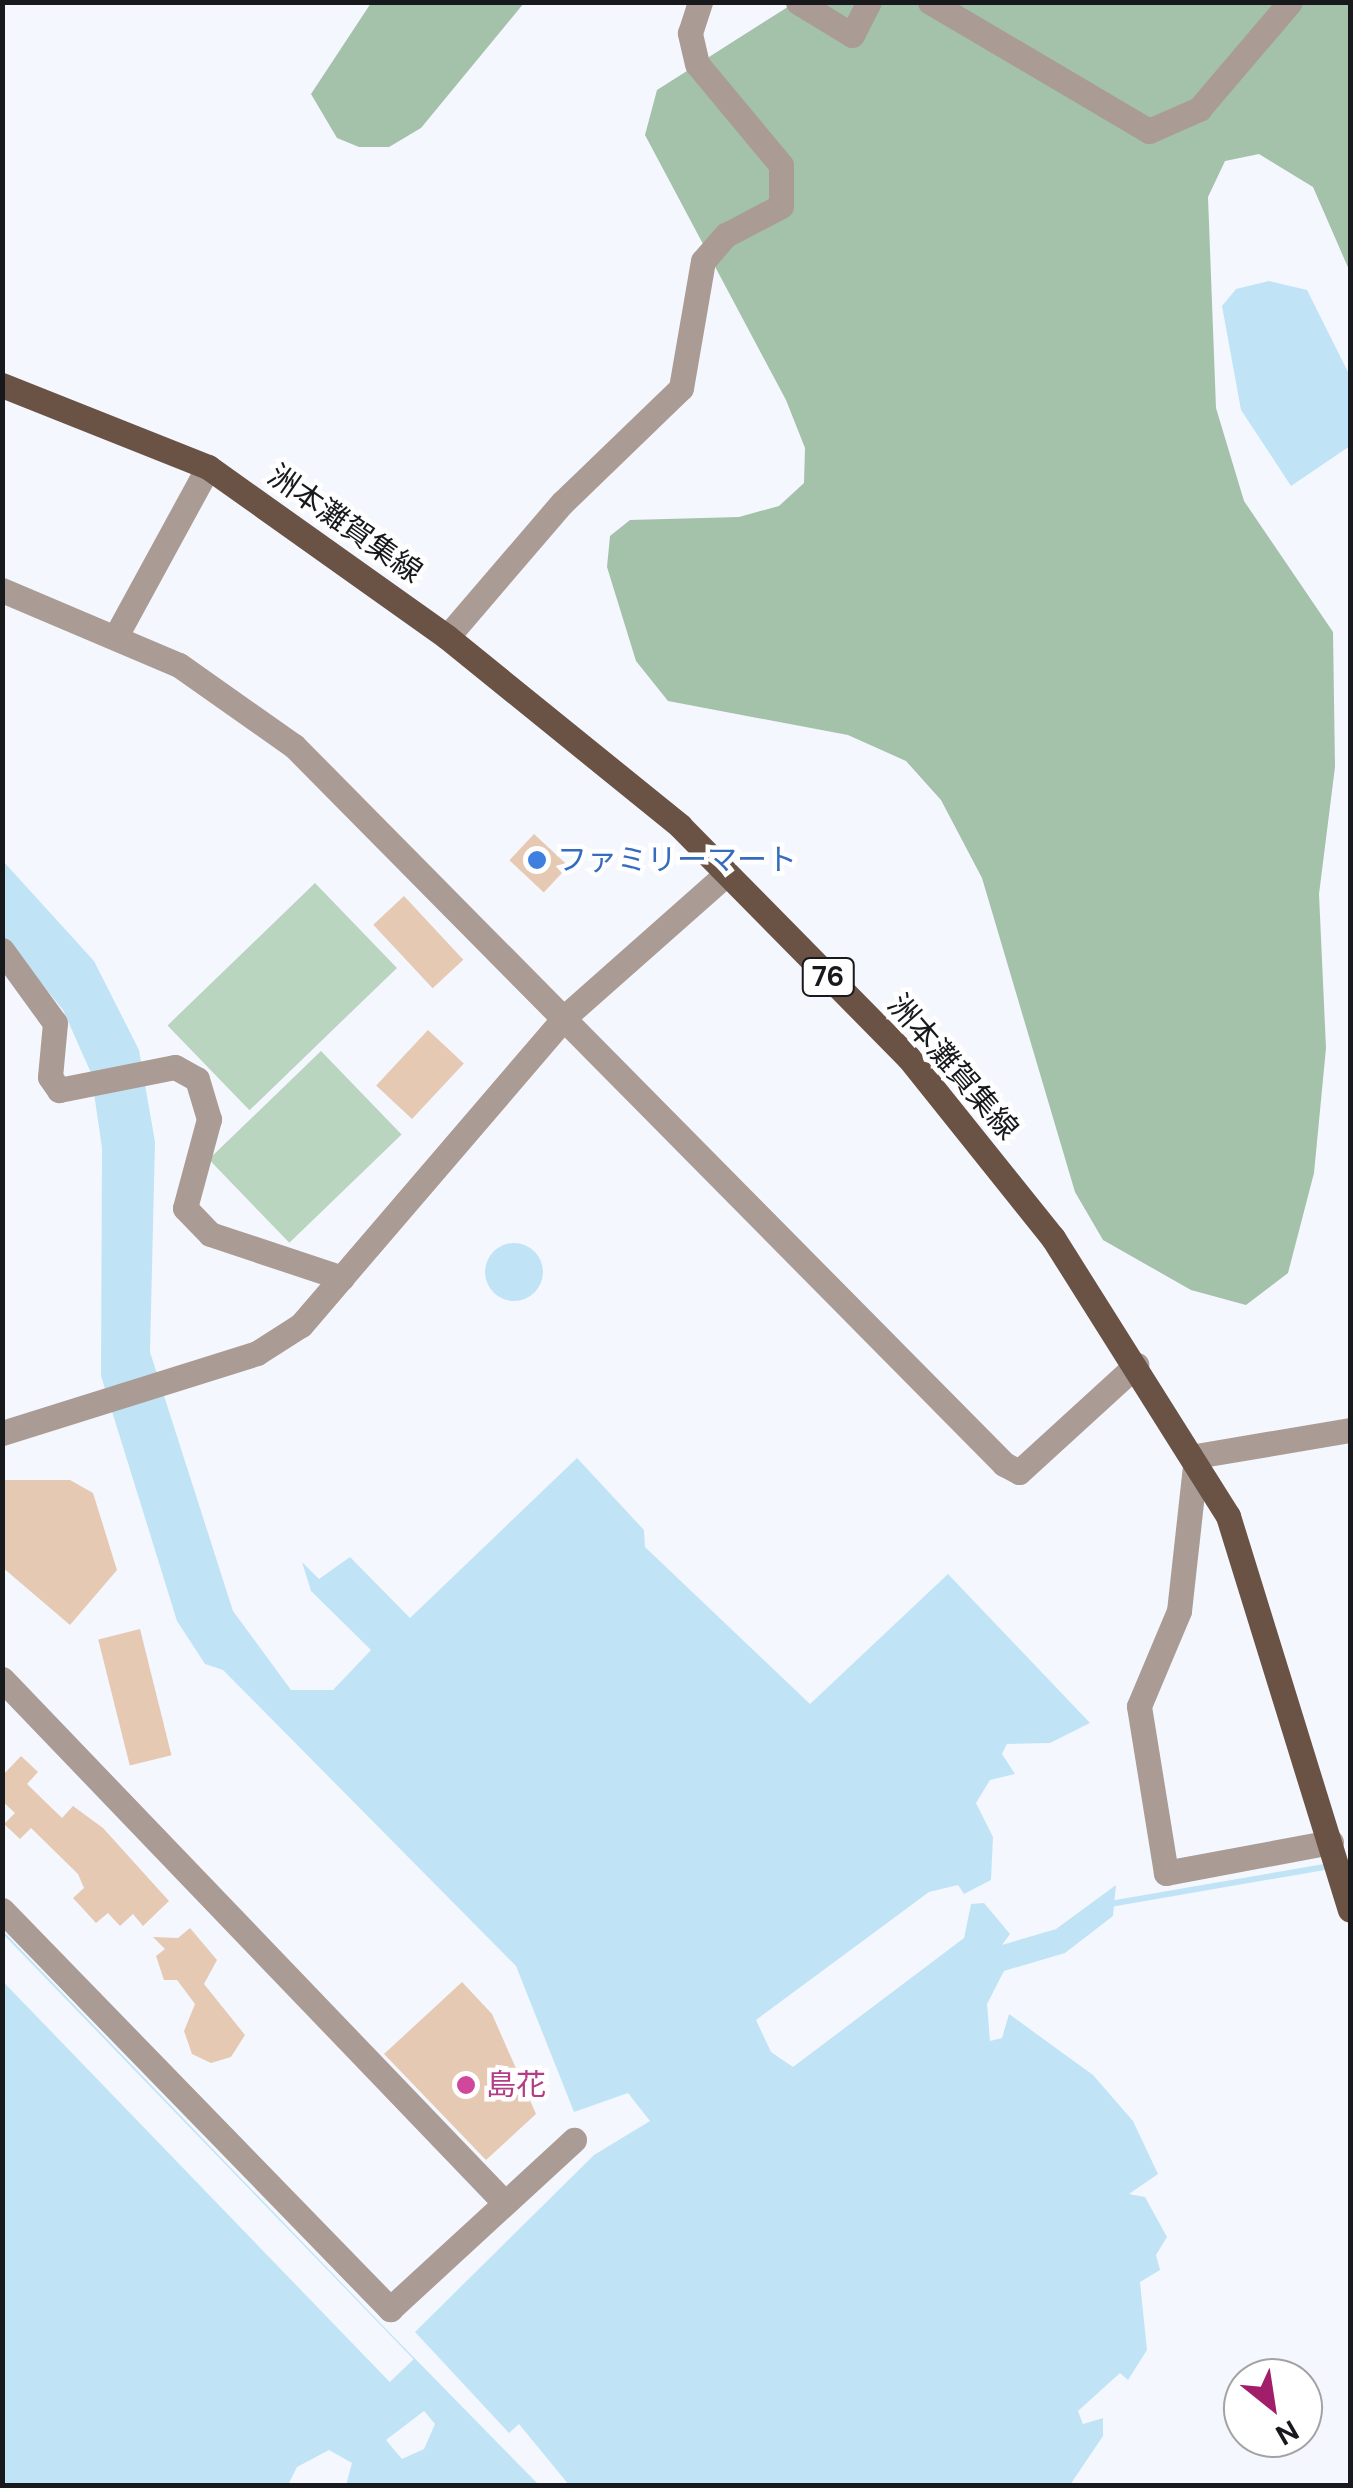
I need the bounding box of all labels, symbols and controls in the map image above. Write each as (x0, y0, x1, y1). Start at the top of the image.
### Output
street label: 洲本灘賀集線 (261, 458, 429, 590)
place label: ファミリーマート (557, 842, 797, 878)
marker: ファミリーマート (526, 849, 548, 871)
road number: 76 (800, 954, 856, 1000)
street label: 洲本灘賀集線 (880, 987, 1026, 1147)
place label: 島花 (486, 2067, 546, 2103)
marker: 島花 (455, 2074, 477, 2096)
north arrow (1223, 2358, 1323, 2458)
text: N (1269, 2412, 1305, 2454)

